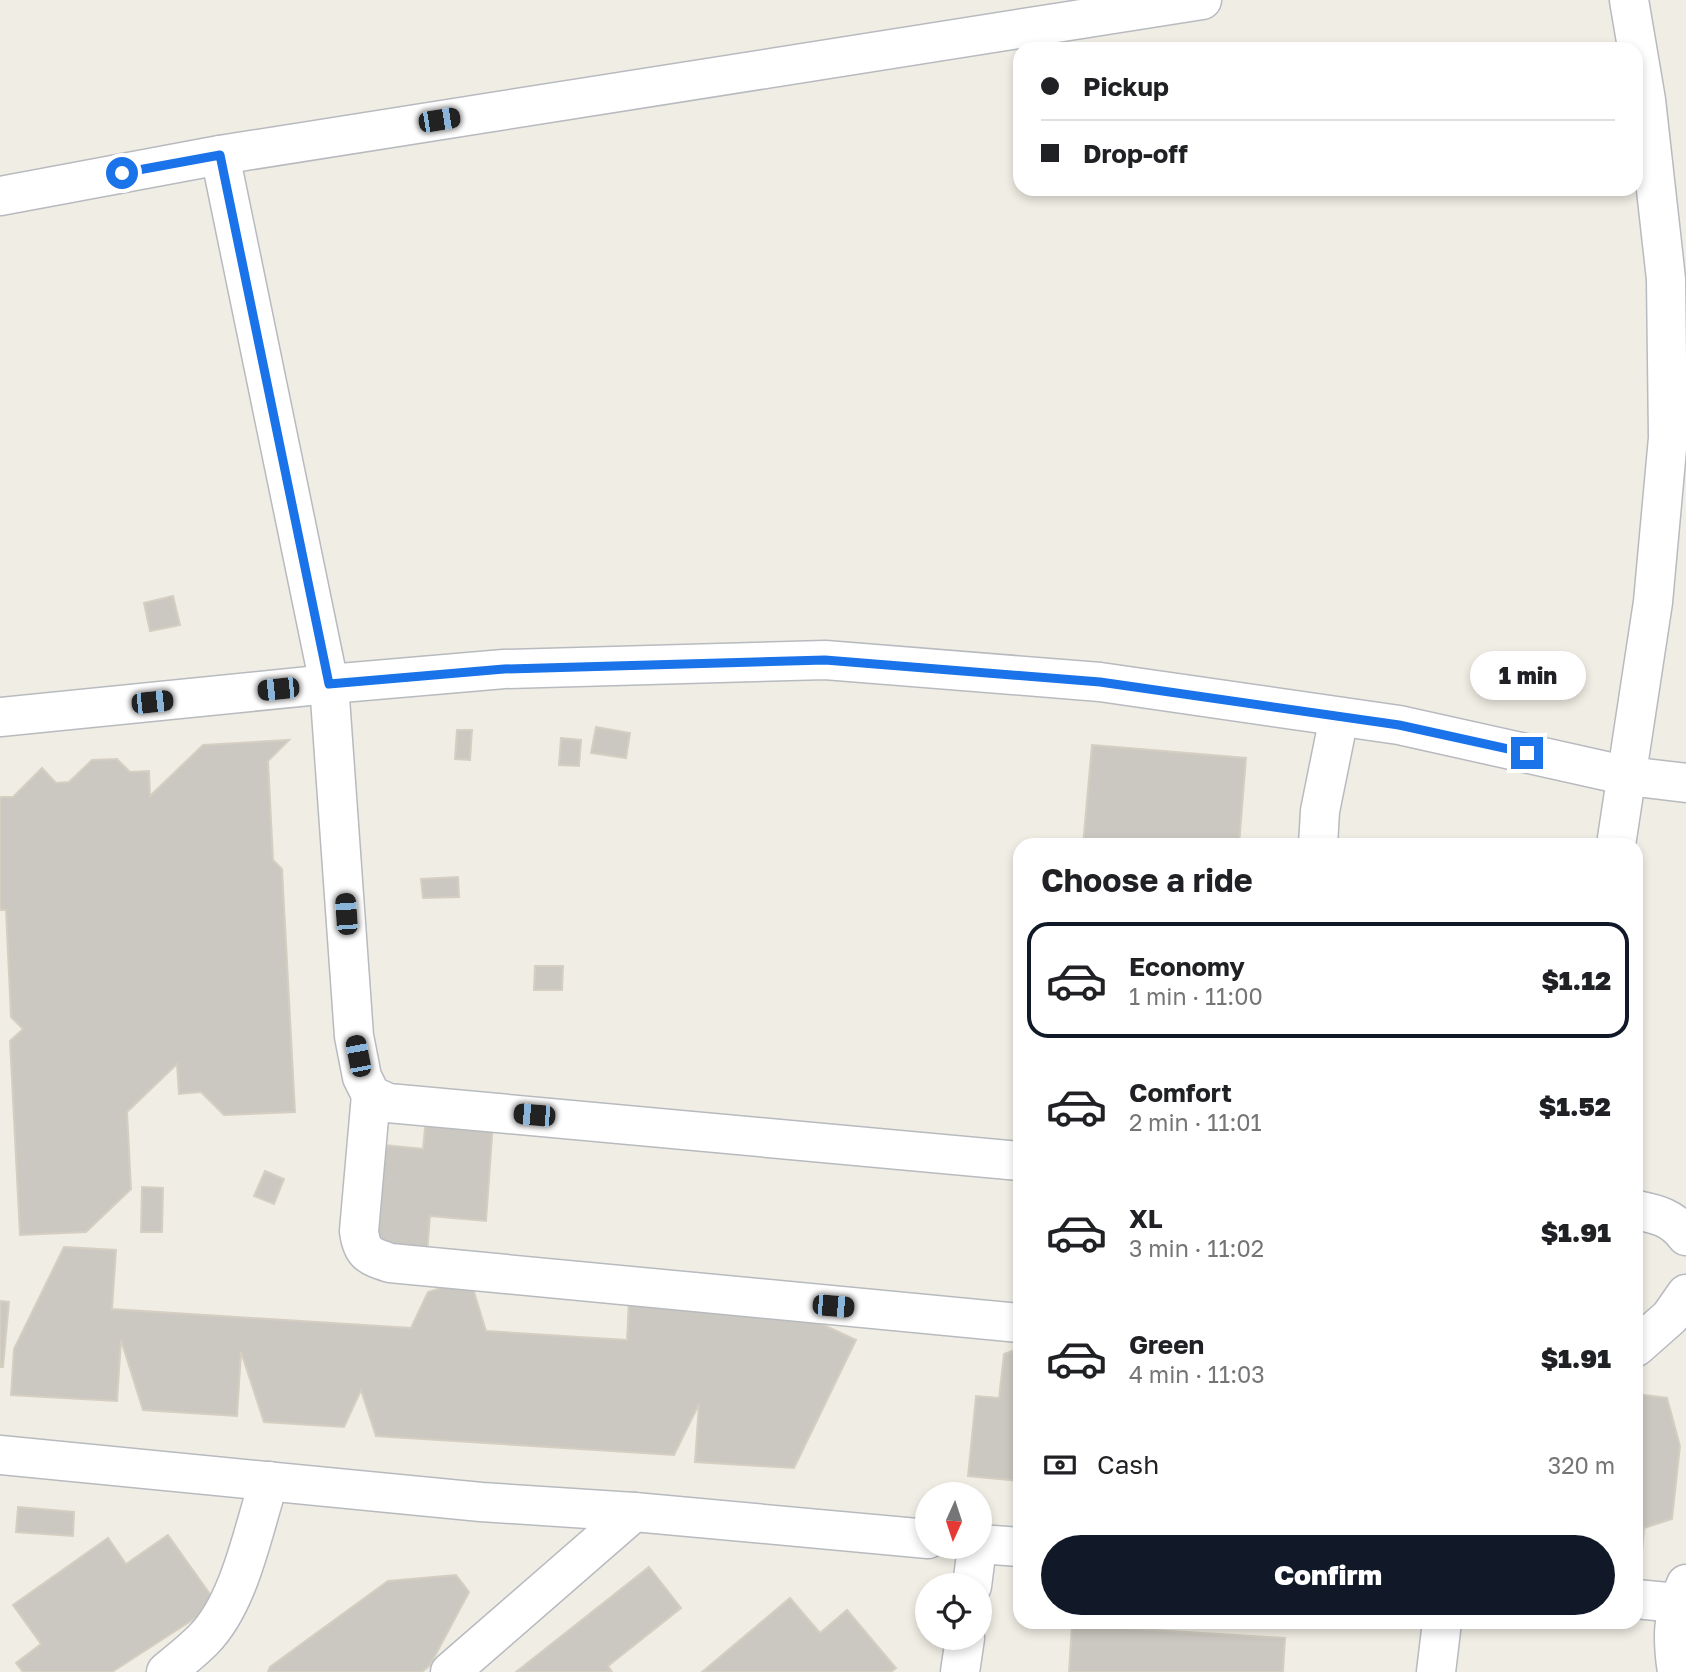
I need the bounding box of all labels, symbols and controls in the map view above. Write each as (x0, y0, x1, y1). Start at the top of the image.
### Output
text: Pickup (1083, 71, 1169, 102)
car (417, 106, 462, 134)
text: Drop-off (1083, 138, 1188, 169)
route start (106, 157, 138, 189)
callout: 1 min (1469, 652, 1585, 700)
text: 1 min (1499, 661, 1557, 689)
car (257, 676, 300, 702)
car (131, 689, 174, 715)
route end (1511, 737, 1543, 769)
text: Choose a ride (1041, 861, 1253, 899)
car (335, 892, 358, 936)
icon: car (1045, 949, 1108, 1012)
text: Economy (1129, 951, 1245, 982)
text: $1.12 (1541, 965, 1611, 996)
text: 1 min · 11:00 (1129, 982, 1263, 1010)
car (344, 1033, 373, 1079)
icon: car (1045, 1075, 1108, 1138)
text: Comfort (1129, 1077, 1232, 1108)
text: $1.52 (1539, 1091, 1611, 1122)
car (513, 1103, 556, 1127)
text: 2 min · 11:01 (1129, 1108, 1262, 1136)
icon: car (1045, 1201, 1108, 1264)
text: XL (1129, 1203, 1163, 1234)
text: $1.91 (1541, 1217, 1611, 1248)
text: 3 min · 11:02 (1129, 1234, 1264, 1262)
car (812, 1294, 855, 1318)
icon: car (1045, 1327, 1108, 1390)
text: Green (1129, 1329, 1204, 1360)
text: $1.91 (1541, 1343, 1611, 1374)
text: 4 min · 11:03 (1129, 1360, 1265, 1388)
icon: cash (1041, 1446, 1079, 1484)
text: Cash (1097, 1449, 1159, 1480)
text: 320 m (1548, 1451, 1615, 1479)
north arrow (915, 1482, 992, 1559)
map controls (915, 1482, 992, 1650)
button: Confirm (1041, 1535, 1615, 1615)
button: locate (915, 1573, 992, 1650)

